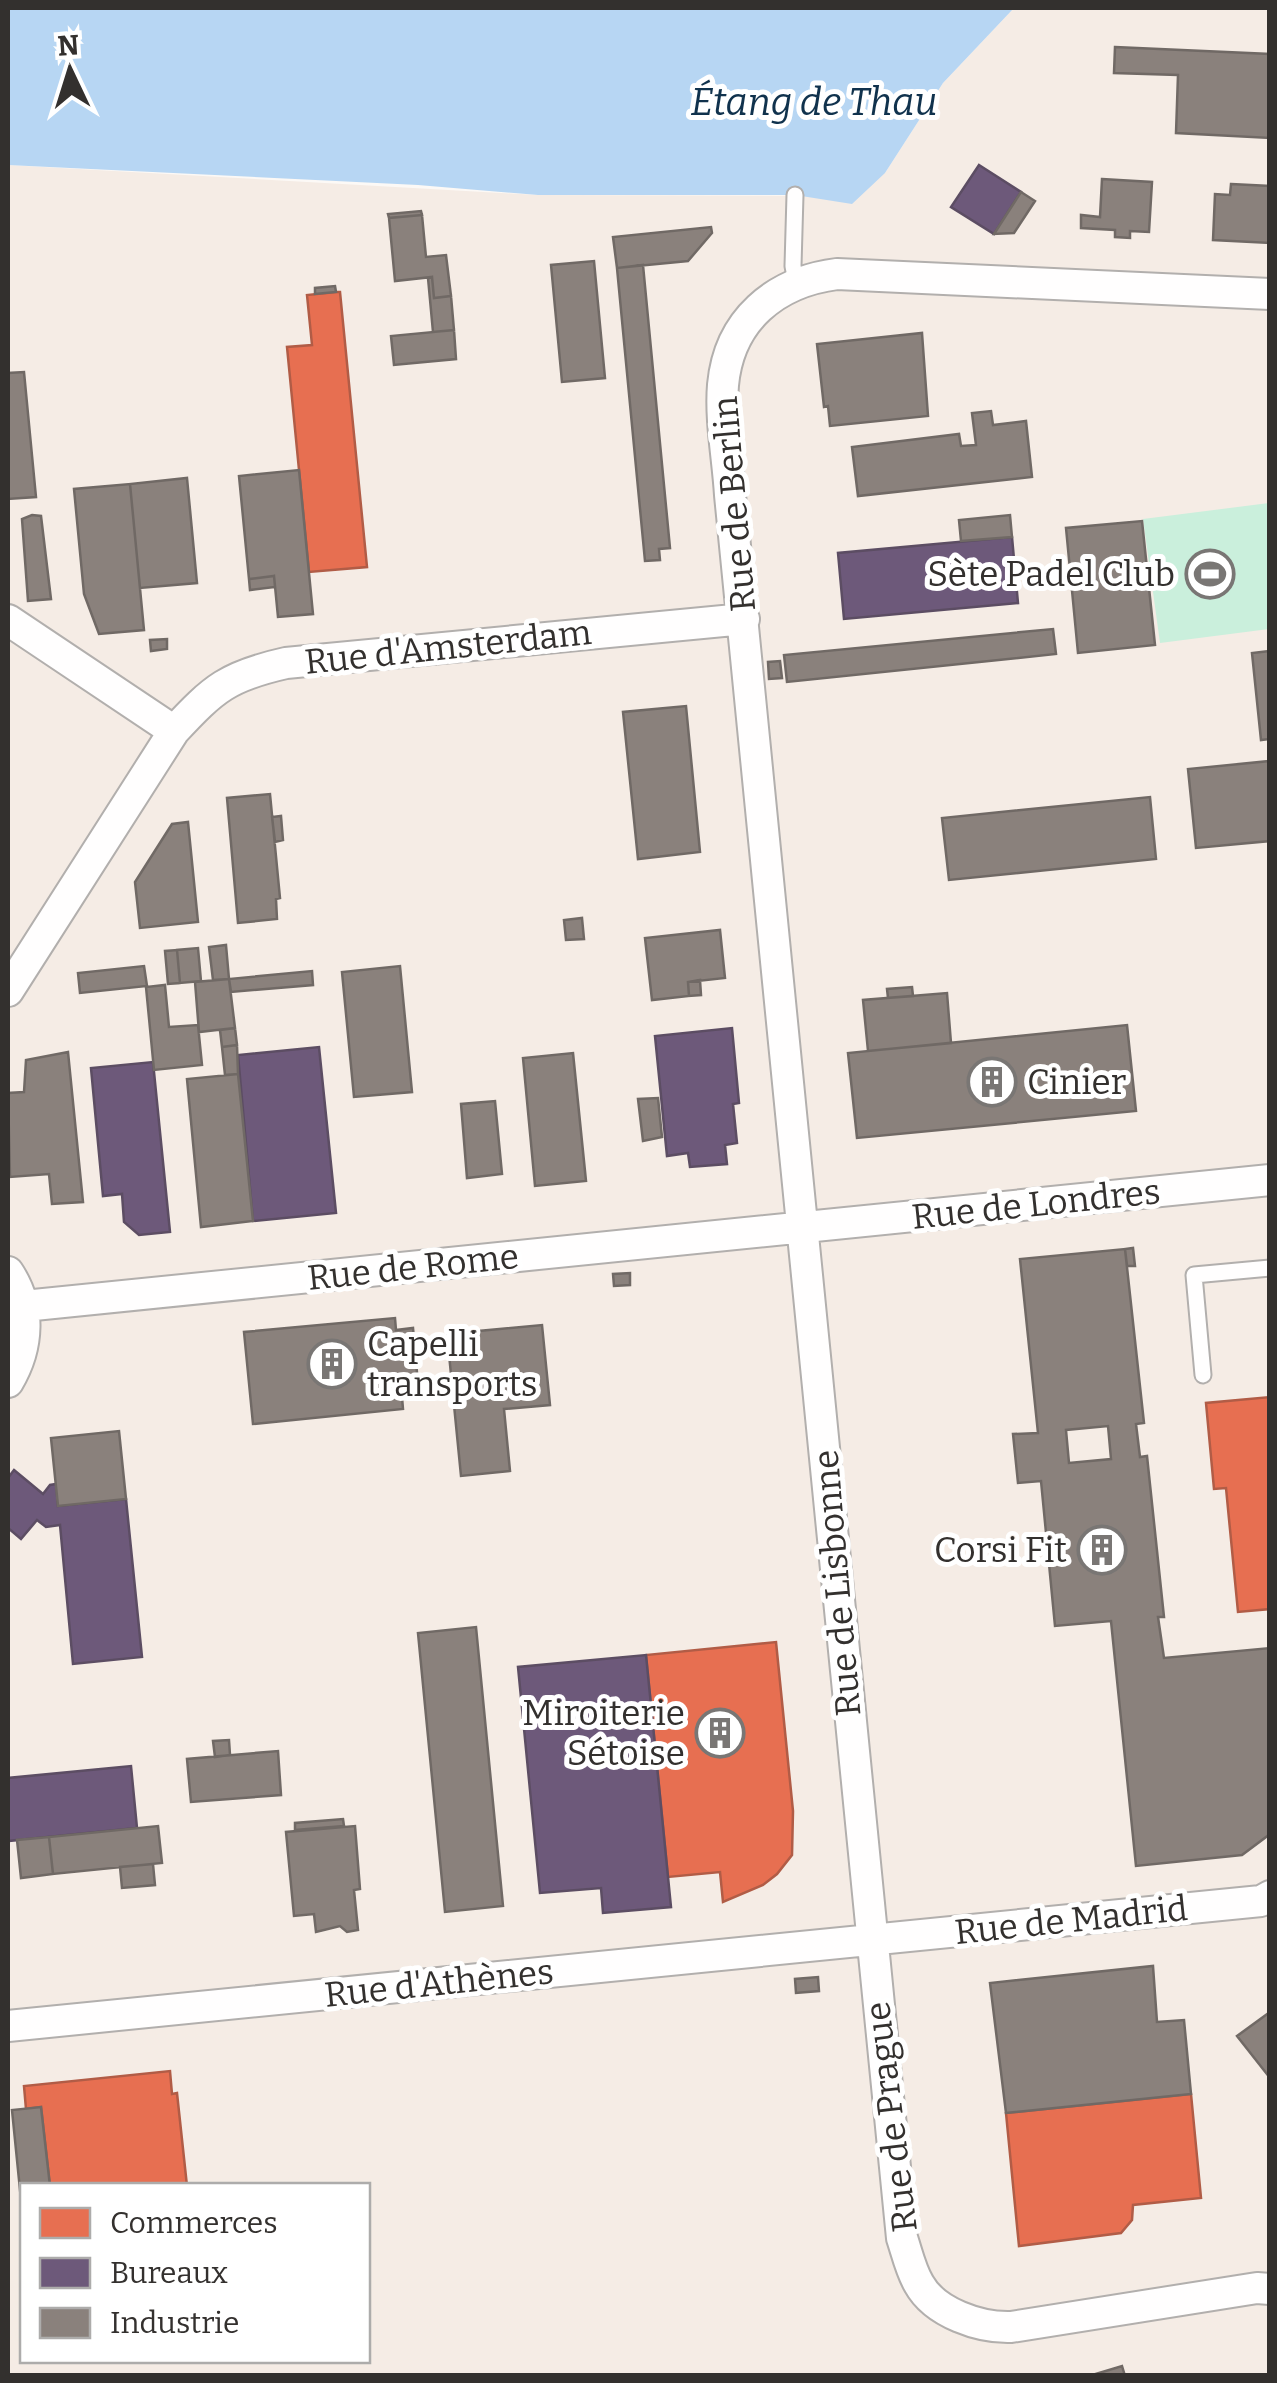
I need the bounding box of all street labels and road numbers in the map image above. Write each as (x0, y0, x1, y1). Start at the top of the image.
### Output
street label: Rue de Berlin (704, 395, 764, 613)
street label: Rue d'Amsterdam (303, 611, 593, 683)
street label: Rue de Londres (910, 1170, 1162, 1238)
street label: Rue de Rome (305, 1235, 521, 1299)
street label: Rue de Lisbonne (804, 1448, 870, 1718)
street label: Rue de Madrid (953, 1887, 1189, 1953)
street label: Rue d'Athènes (322, 1950, 556, 2016)
street label: Rue de Prague (856, 1999, 926, 2235)

